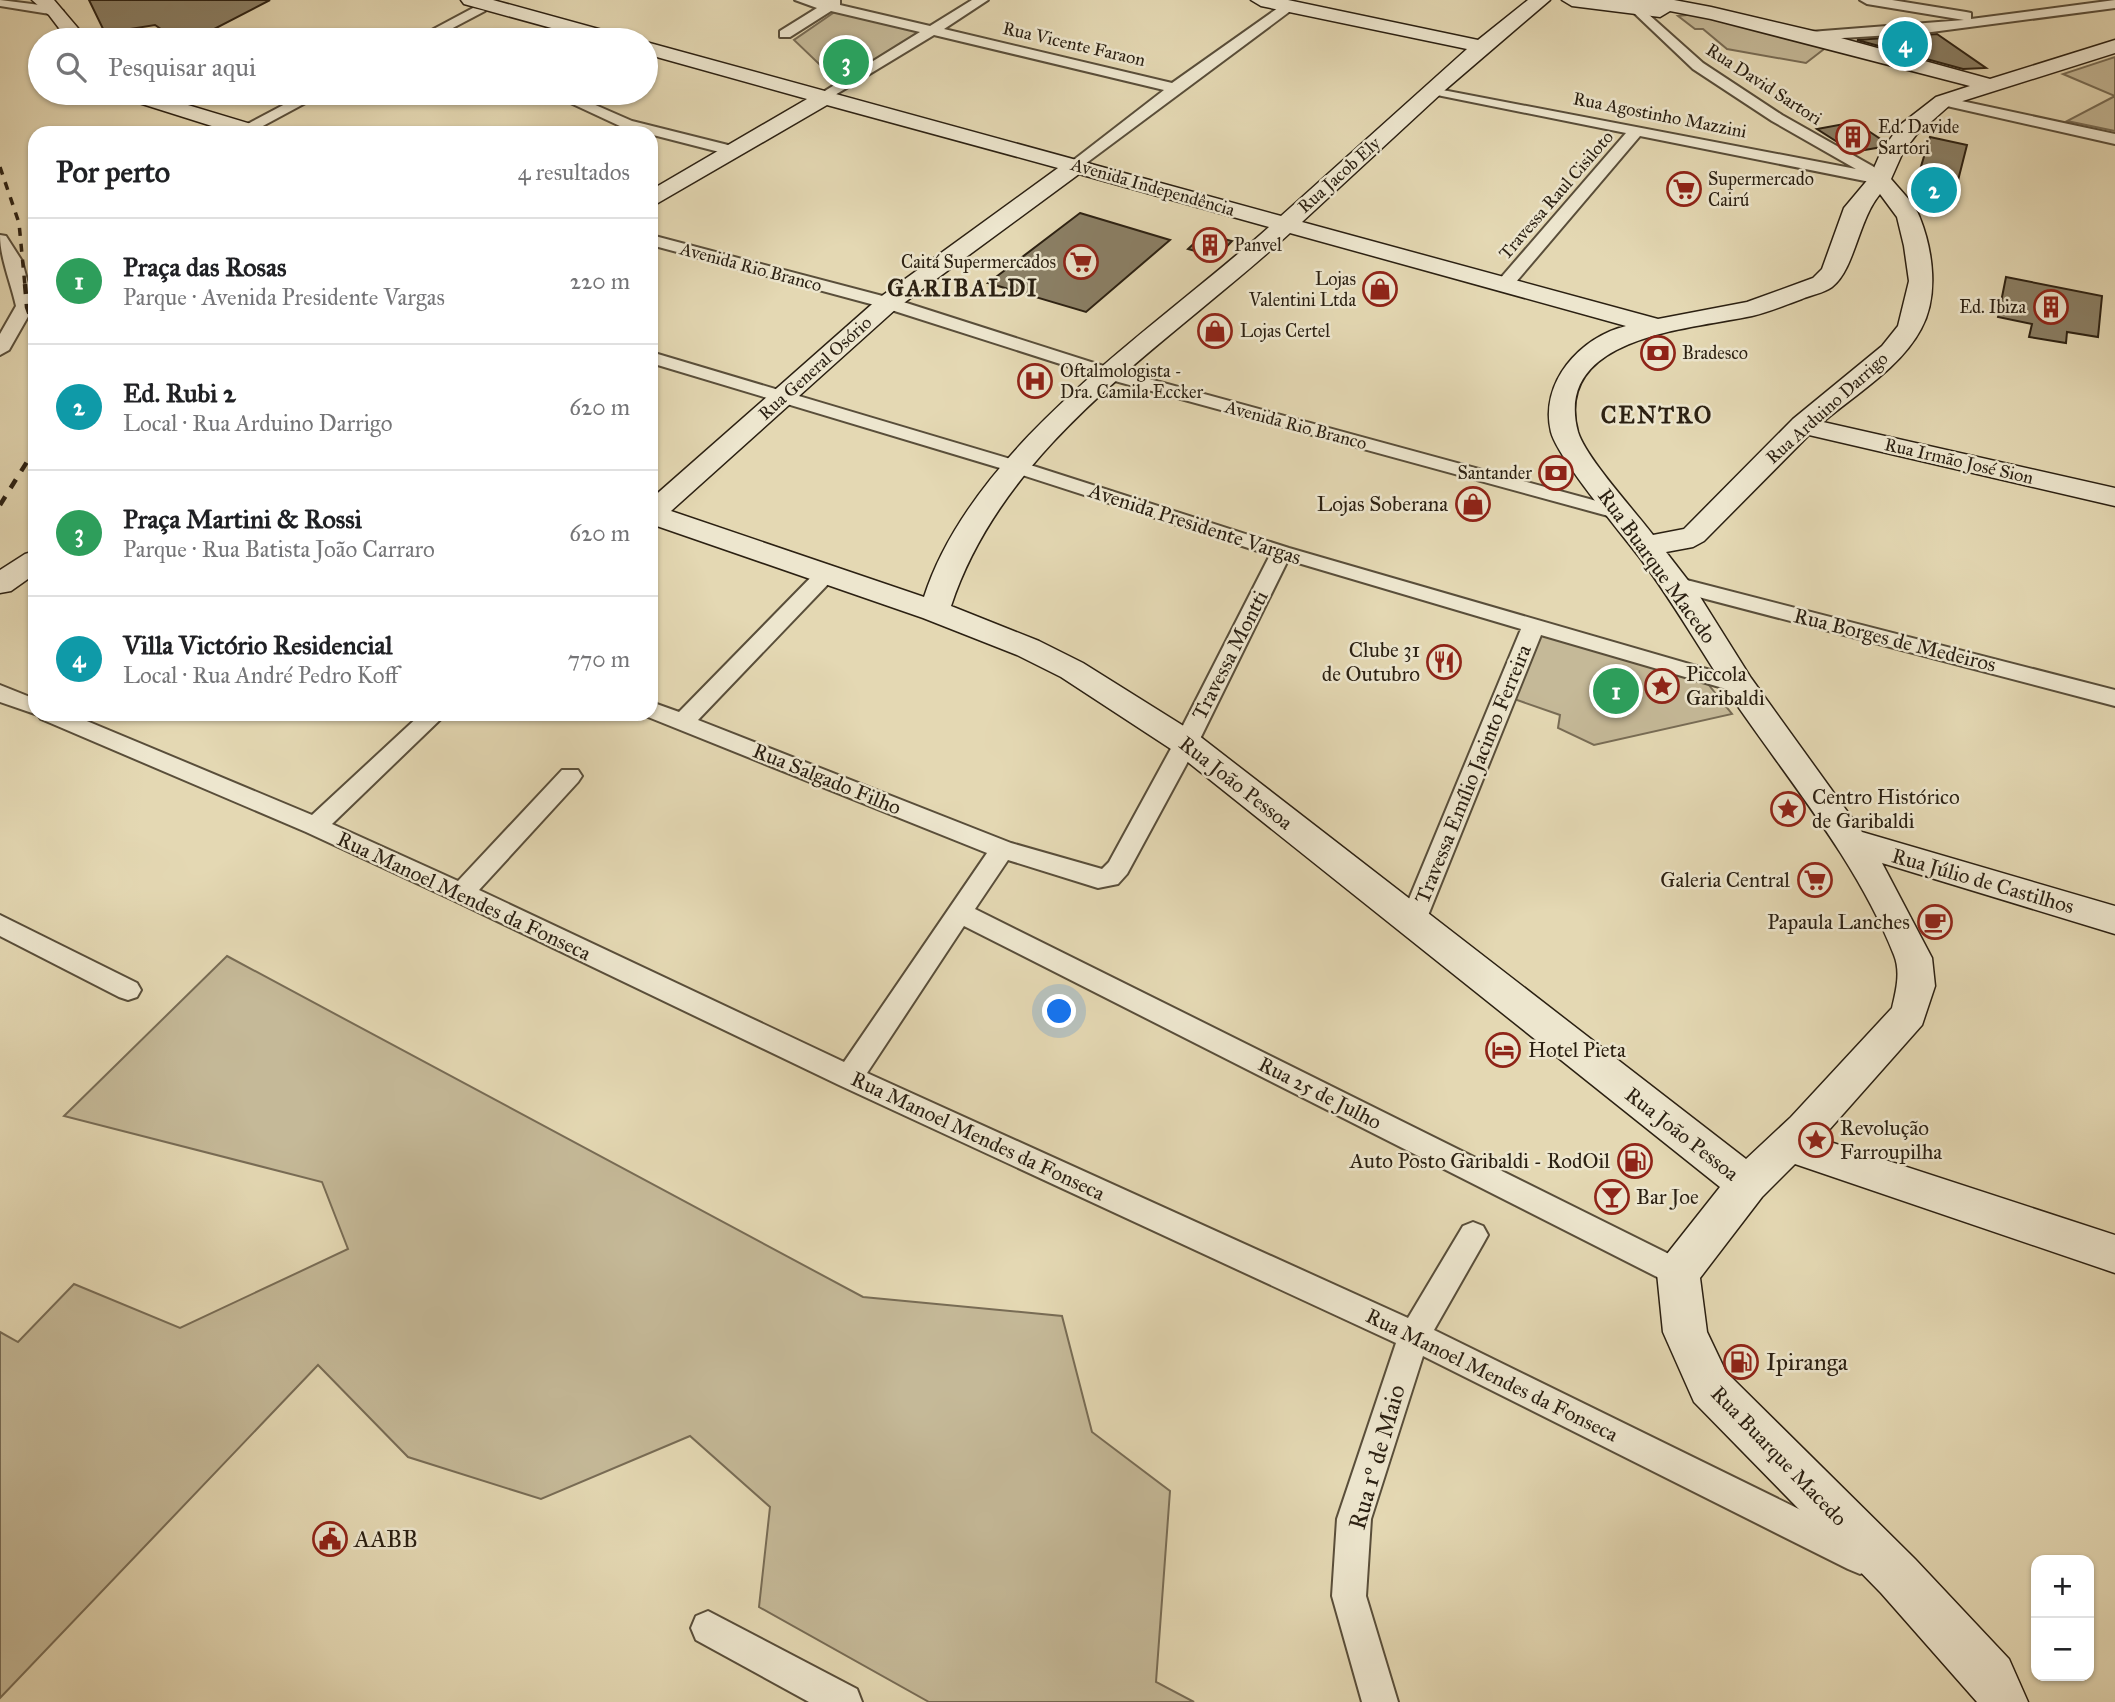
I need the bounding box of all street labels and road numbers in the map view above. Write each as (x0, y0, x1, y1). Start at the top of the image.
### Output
street label: Rua Vicente Faraon (1001, 17, 1148, 71)
street label: Rua David Sartori (1702, 38, 1826, 130)
street label: Rua Agostinho Mazzini (1571, 87, 1749, 144)
street label: Travessa Raul Cisiloto (1494, 126, 1618, 264)
street label: Rua Jacob Ely (1293, 132, 1386, 218)
street label: Avenida Independência (1068, 153, 1238, 221)
street label: Avenida Rio Branco (677, 237, 824, 296)
street label: Rua General Osório (754, 311, 876, 425)
street label: Rua Arduino Darrigo (1761, 347, 1893, 469)
street label: Avenida Rio Branco (1222, 395, 1369, 454)
street label: Rua Irmão José Sion (1882, 433, 2036, 490)
street label: Avenida Presidente Vargas (1085, 477, 1305, 571)
street label: Rua Buarque Macedo (1592, 484, 1722, 649)
street label: Travessa Montti (1186, 586, 1274, 724)
street label: Rua Borges de Medeiros (1791, 602, 1999, 678)
street label: Travessa Emílio Jacinto Ferreira (1409, 641, 1537, 907)
street label: Rua João Pessoa (1174, 730, 1298, 836)
street label: Rua Salgado Filho (749, 737, 905, 821)
street label: Rua Manoel Mendes da Fonseca (333, 826, 595, 966)
street label: Rua Júlio de Castilhos (1889, 843, 2077, 919)
street label: Rua 25 de Julho (1254, 1051, 1386, 1135)
street label: Rua Manoel Mendes da Fonseca (847, 1066, 1109, 1206)
street label: Rua João Pessoa (1620, 1081, 1744, 1187)
street label: Rua Manoel Mendes da Fonseca (1362, 1303, 1622, 1447)
street label: Rua Buarque Macedo (1705, 1380, 1853, 1532)
street label: Rua 1º de Maio (1342, 1381, 1412, 1533)

